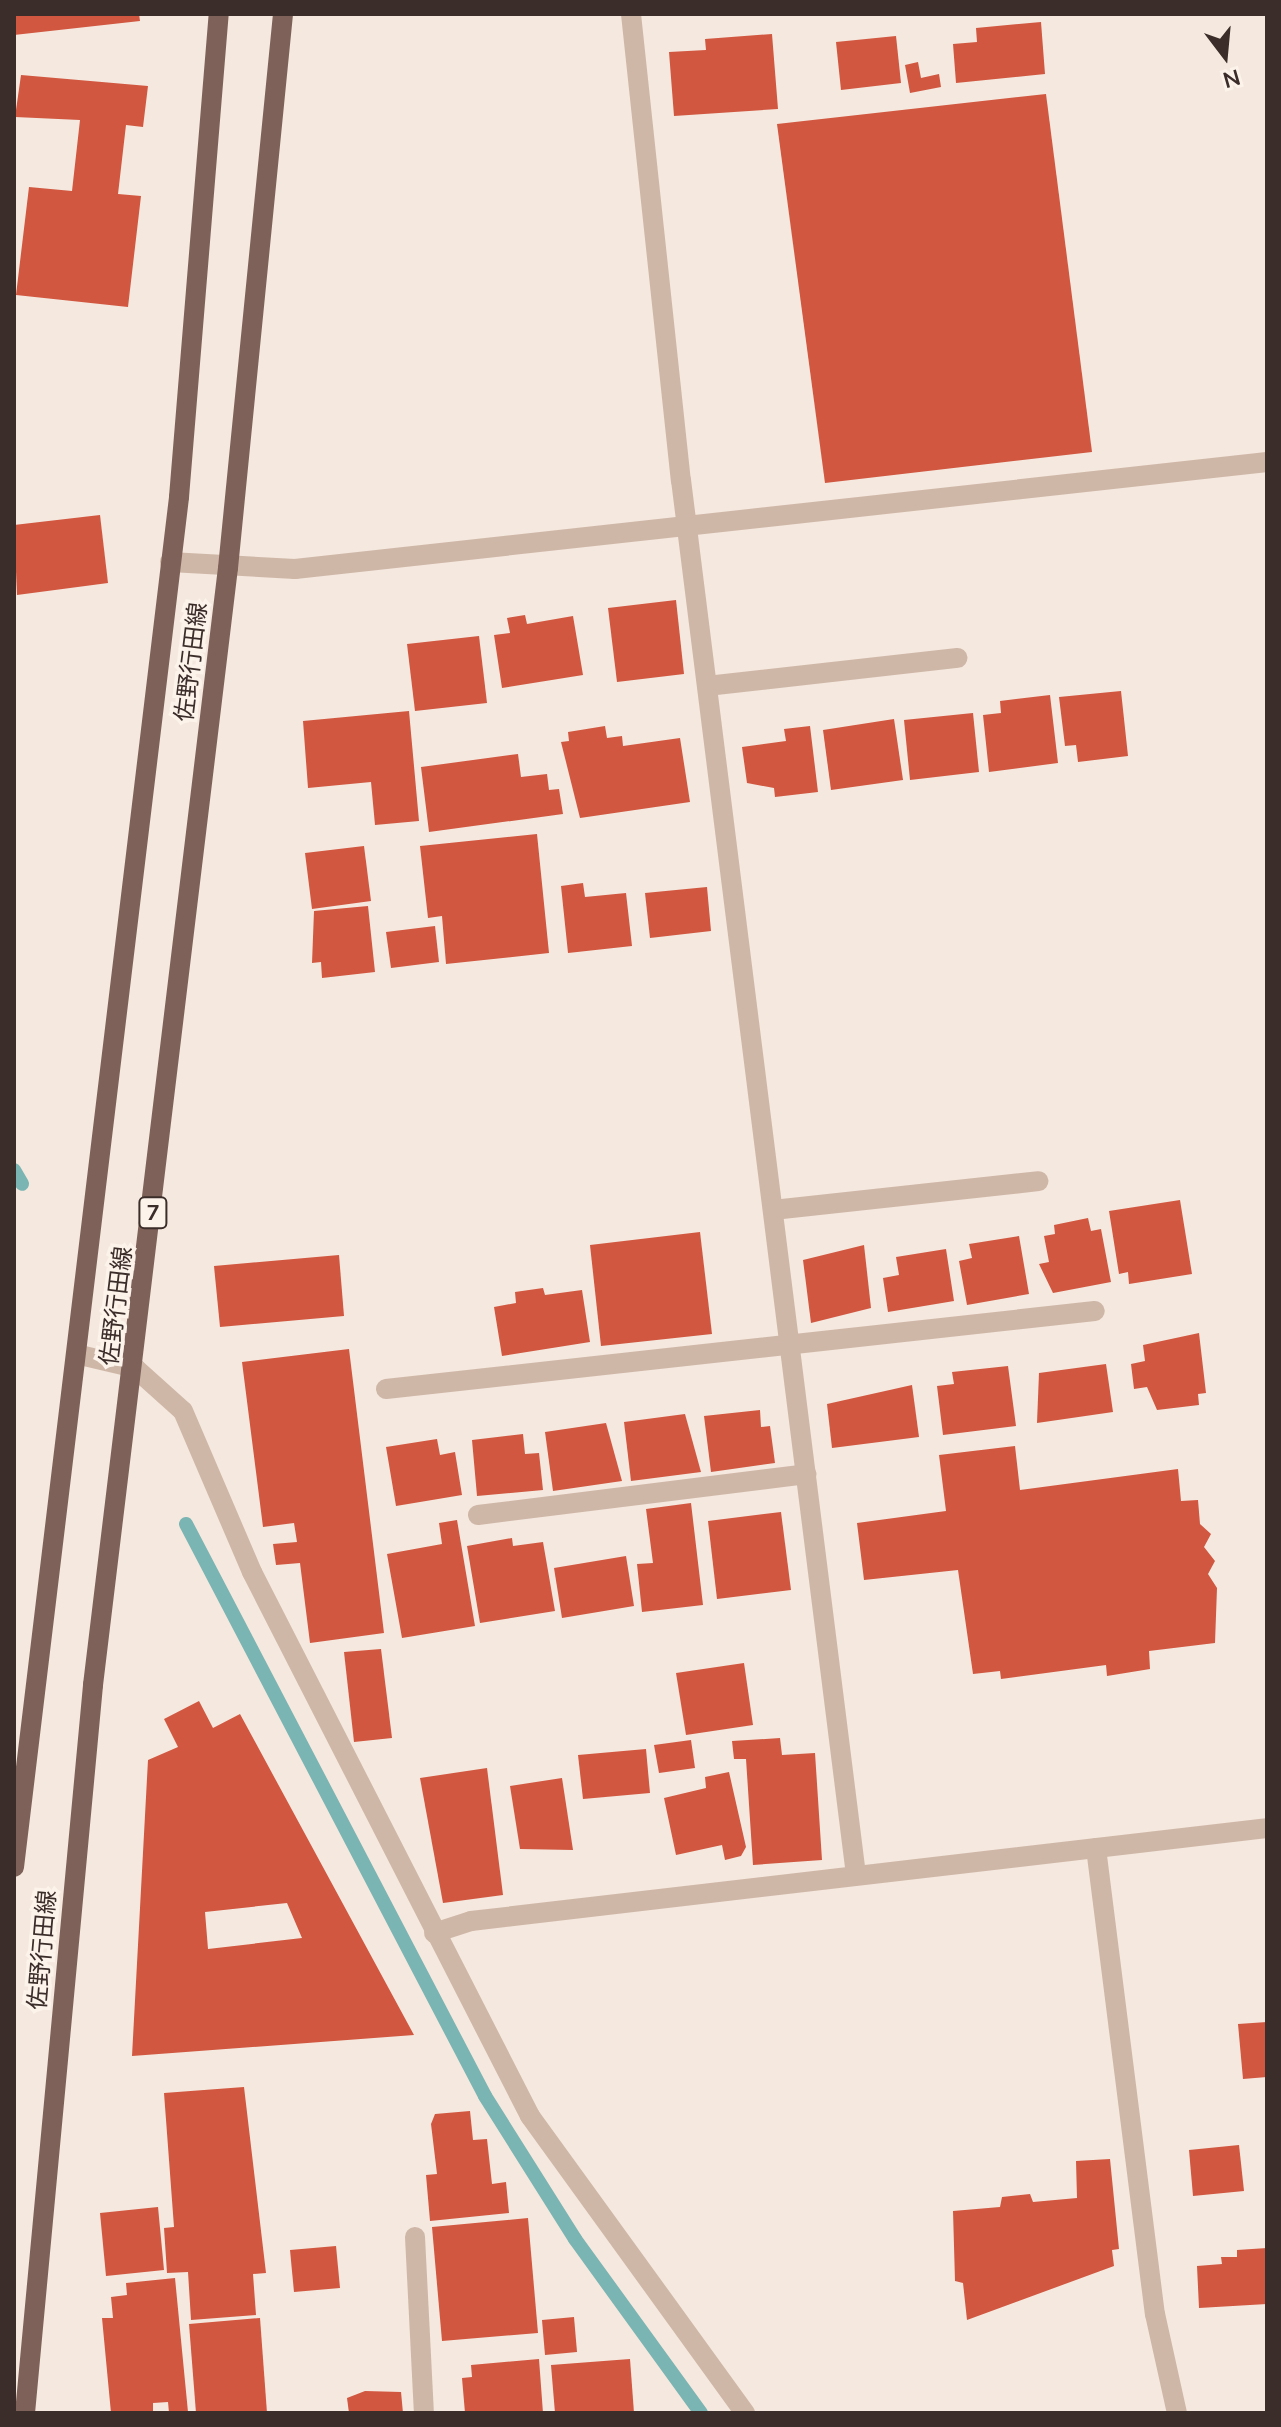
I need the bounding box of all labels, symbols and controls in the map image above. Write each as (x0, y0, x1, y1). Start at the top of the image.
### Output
north arrow (1185, 16, 1265, 96)
text: N (1220, 63, 1243, 95)
street label: 佐野行田線 (169, 601, 213, 723)
road number: 7 (137, 1195, 169, 1231)
street label: 佐野行田線 (94, 1245, 138, 1367)
street label: 佐野行田線 (22, 1889, 62, 2011)

